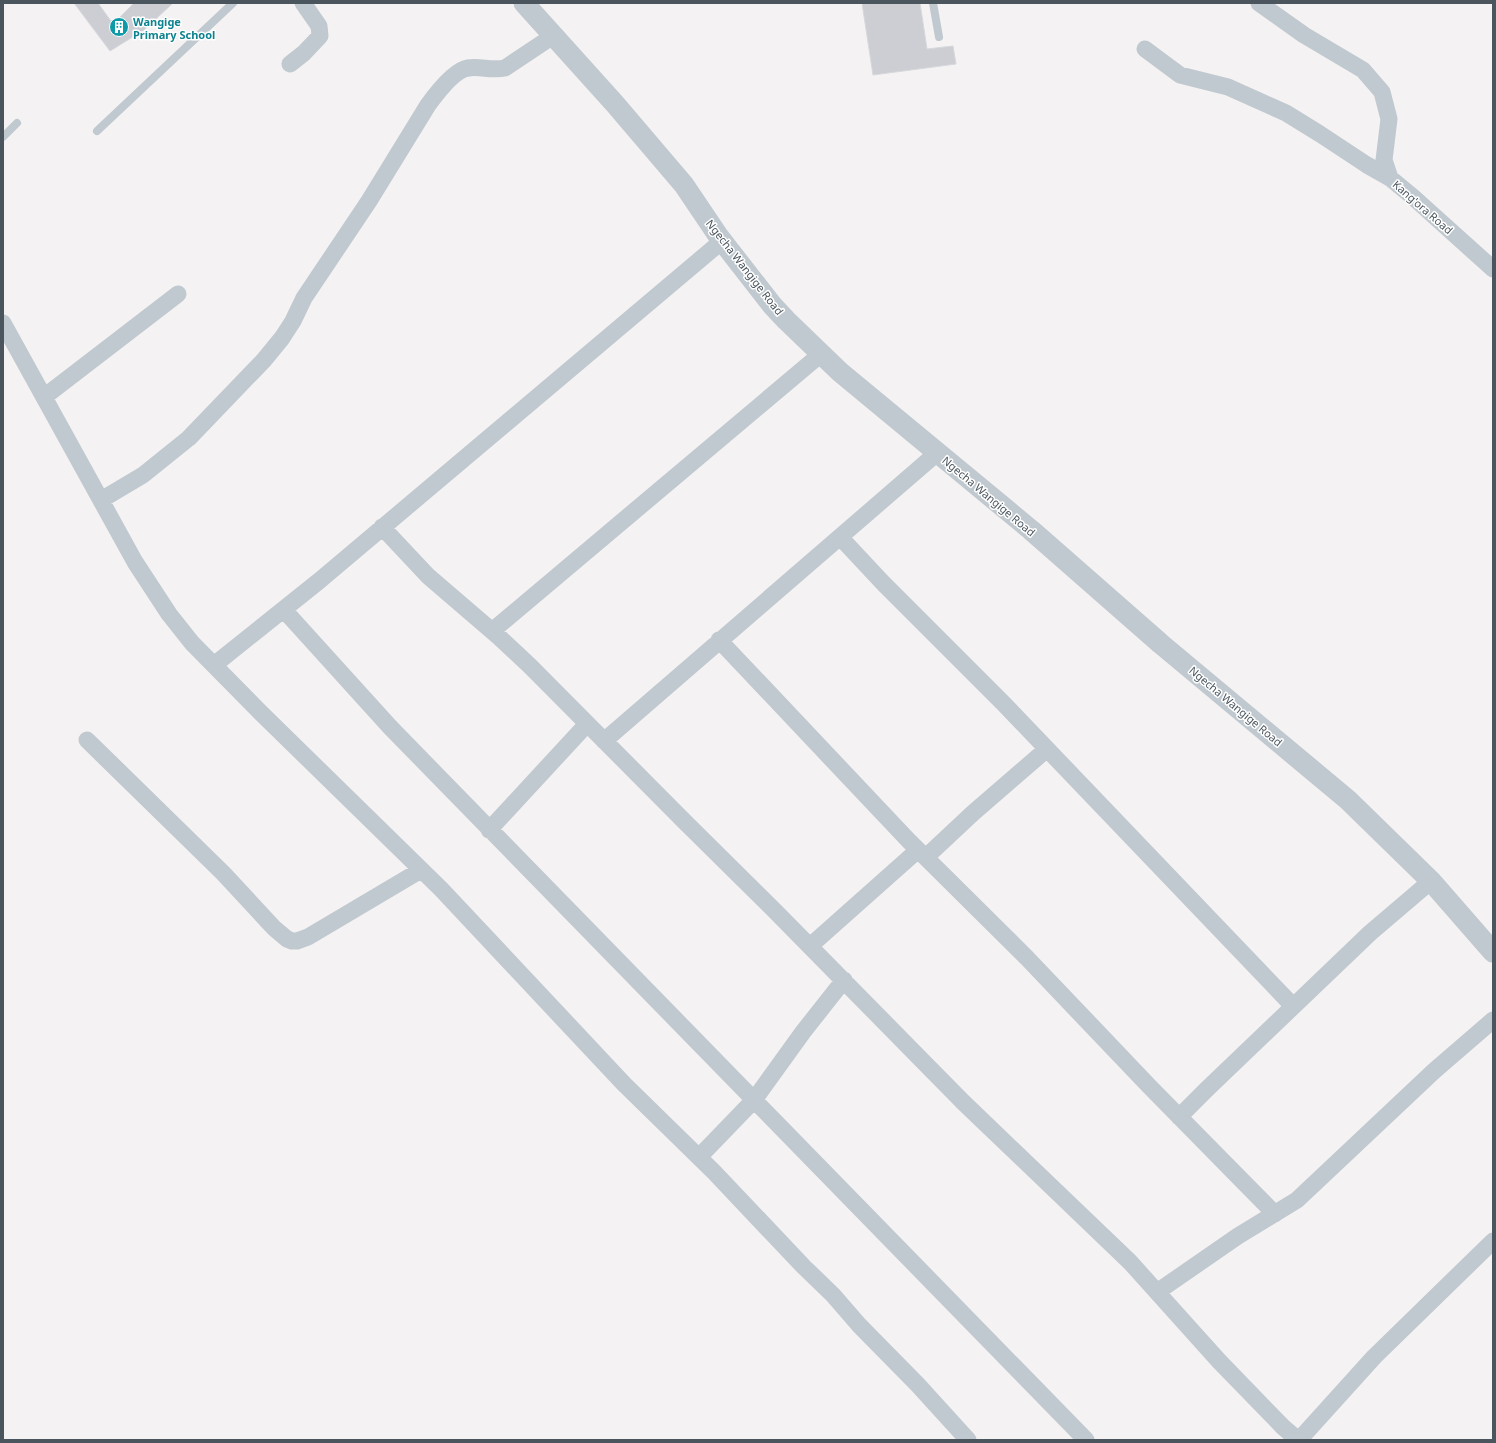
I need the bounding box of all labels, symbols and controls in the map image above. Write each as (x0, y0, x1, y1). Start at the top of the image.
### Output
place label: Wangige Primary School (133, 14, 215, 42)
building icon: Wangige Primary School (108, 16, 130, 38)
street label: Kang'ora Road (1390, 177, 1456, 237)
street label: Ngecha Wangige Road (703, 216, 787, 318)
street label: Ngecha Wangige Road (939, 453, 1039, 539)
street label: Ngecha Wangige Road (1186, 663, 1286, 749)

